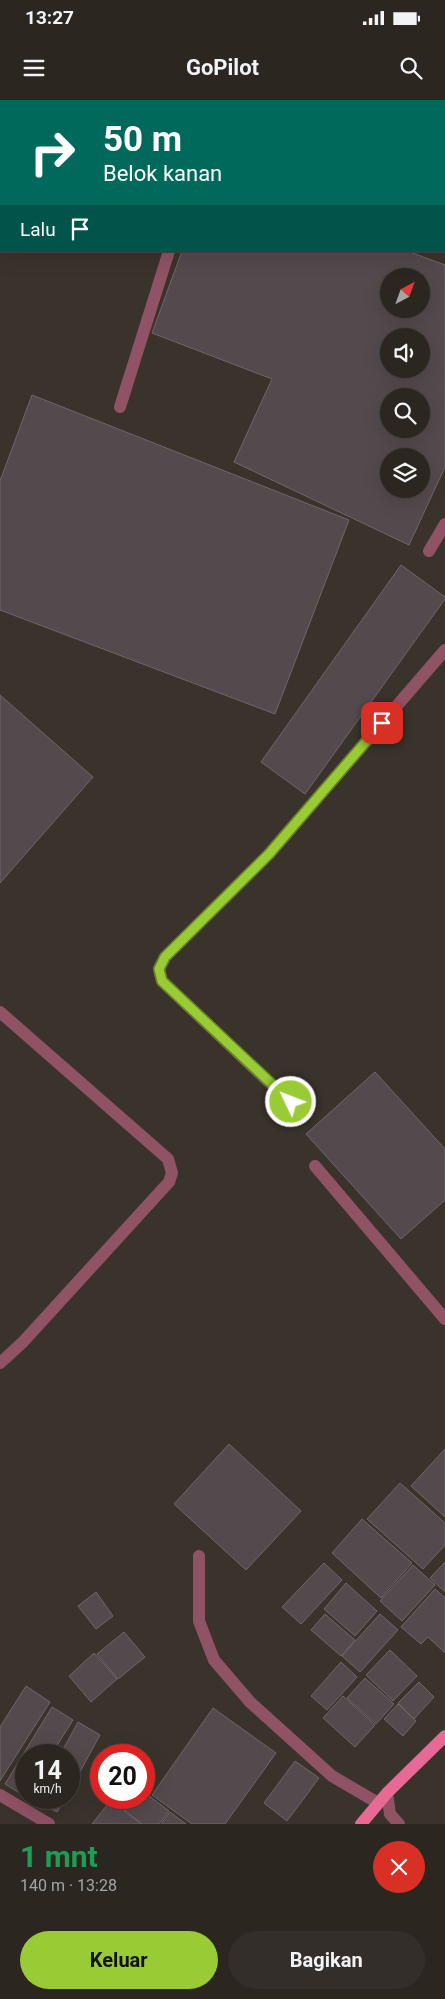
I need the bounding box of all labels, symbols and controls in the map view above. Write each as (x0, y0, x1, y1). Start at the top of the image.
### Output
text: 13:27 (25, 6, 74, 29)
icon: menu (20, 54, 48, 82)
icon: search (397, 54, 425, 82)
text: GoPilot (186, 55, 259, 80)
text: 50 m (103, 119, 182, 160)
icon: right (20, 120, 85, 185)
text: Belok kanan (103, 161, 222, 186)
icon: arrive (66, 215, 94, 243)
text: Lalu (20, 218, 56, 241)
north arrow (380, 268, 430, 318)
map controls (380, 268, 430, 498)
button: sound (380, 328, 430, 378)
button: search (380, 388, 430, 438)
button: layers (380, 448, 430, 498)
pin (361, 702, 403, 744)
icon: arrive (368, 709, 396, 737)
position arrow (264, 1075, 316, 1127)
speed limit sign: 20 (90, 1744, 155, 1809)
text: 14 (33, 1756, 62, 1785)
text: km/h (33, 1782, 62, 1796)
text: 1 mnt (20, 1839, 98, 1874)
button: close (373, 1841, 425, 1893)
text: 140 m · 13:28 (20, 1876, 117, 1895)
button: Keluar (20, 1931, 218, 1989)
button: Bagikan (228, 1931, 425, 1989)

